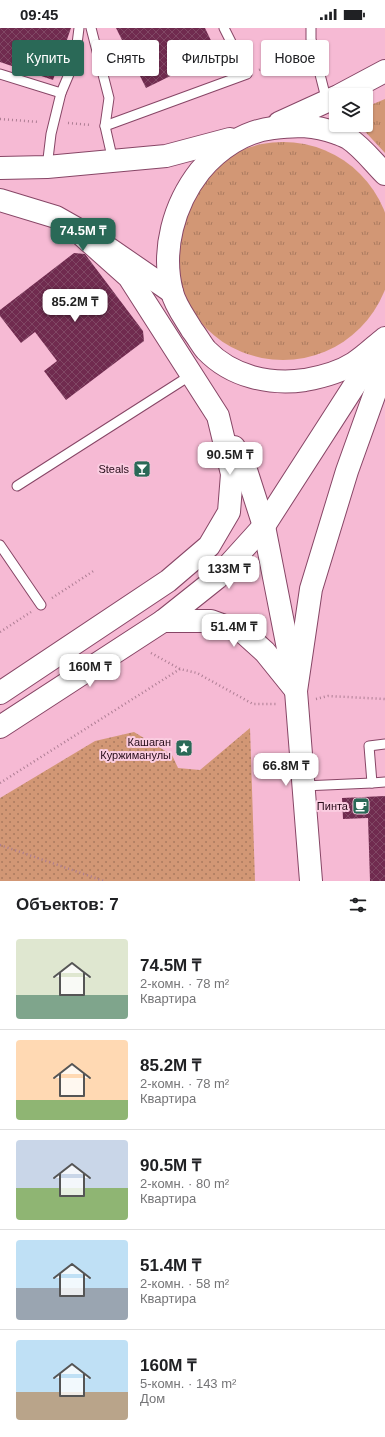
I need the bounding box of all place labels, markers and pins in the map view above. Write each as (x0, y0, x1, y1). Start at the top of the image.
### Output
pin: 74.5M ₸ (46, 218, 120, 252)
pin: 85.2M ₸ (38, 289, 112, 323)
pin: 90.5M ₸ (193, 442, 267, 476)
bar icon: Steals (132, 459, 152, 479)
place label: Steals (98, 463, 129, 475)
pin: 133M ₸ (196, 556, 262, 590)
pin: 51.4M ₸ (197, 614, 271, 648)
pin: 160M ₸ (57, 654, 123, 688)
place label: Кашаган Куржиманулы (100, 736, 171, 761)
place icon: Кашаган Куржиманулы (174, 738, 194, 758)
pin: 66.8M ₸ (249, 753, 323, 787)
cafe icon: Пинта (351, 796, 371, 816)
place label: Пинта (317, 800, 349, 812)

